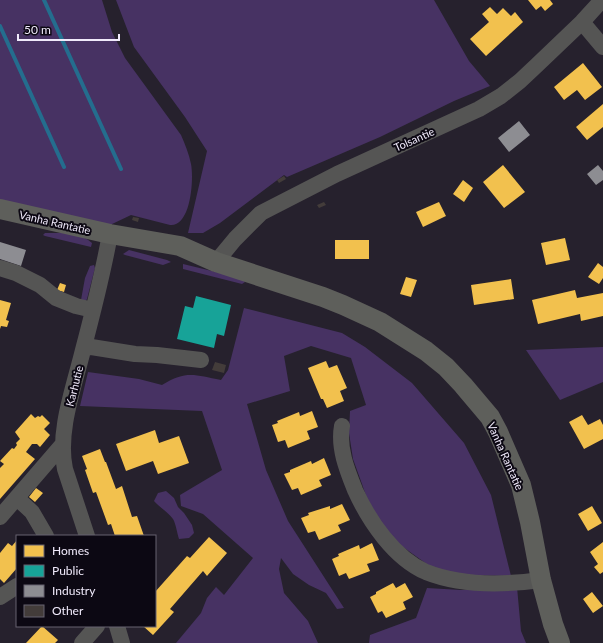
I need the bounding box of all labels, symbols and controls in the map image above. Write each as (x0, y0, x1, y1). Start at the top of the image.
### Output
scale bar (18, 16, 119, 42)
text: 50 m (24, 22, 51, 37)
street label: Tolsantie (392, 124, 436, 154)
street label: Vanha Rantatie (18, 207, 92, 237)
street label: Karhutie (63, 364, 85, 408)
street label: Vanha Rantatie (485, 420, 527, 492)
legend (16, 535, 156, 627)
text: Homes (52, 543, 89, 558)
text: Public (52, 563, 84, 578)
text: Industry (52, 583, 96, 598)
text: Other (52, 603, 84, 618)

